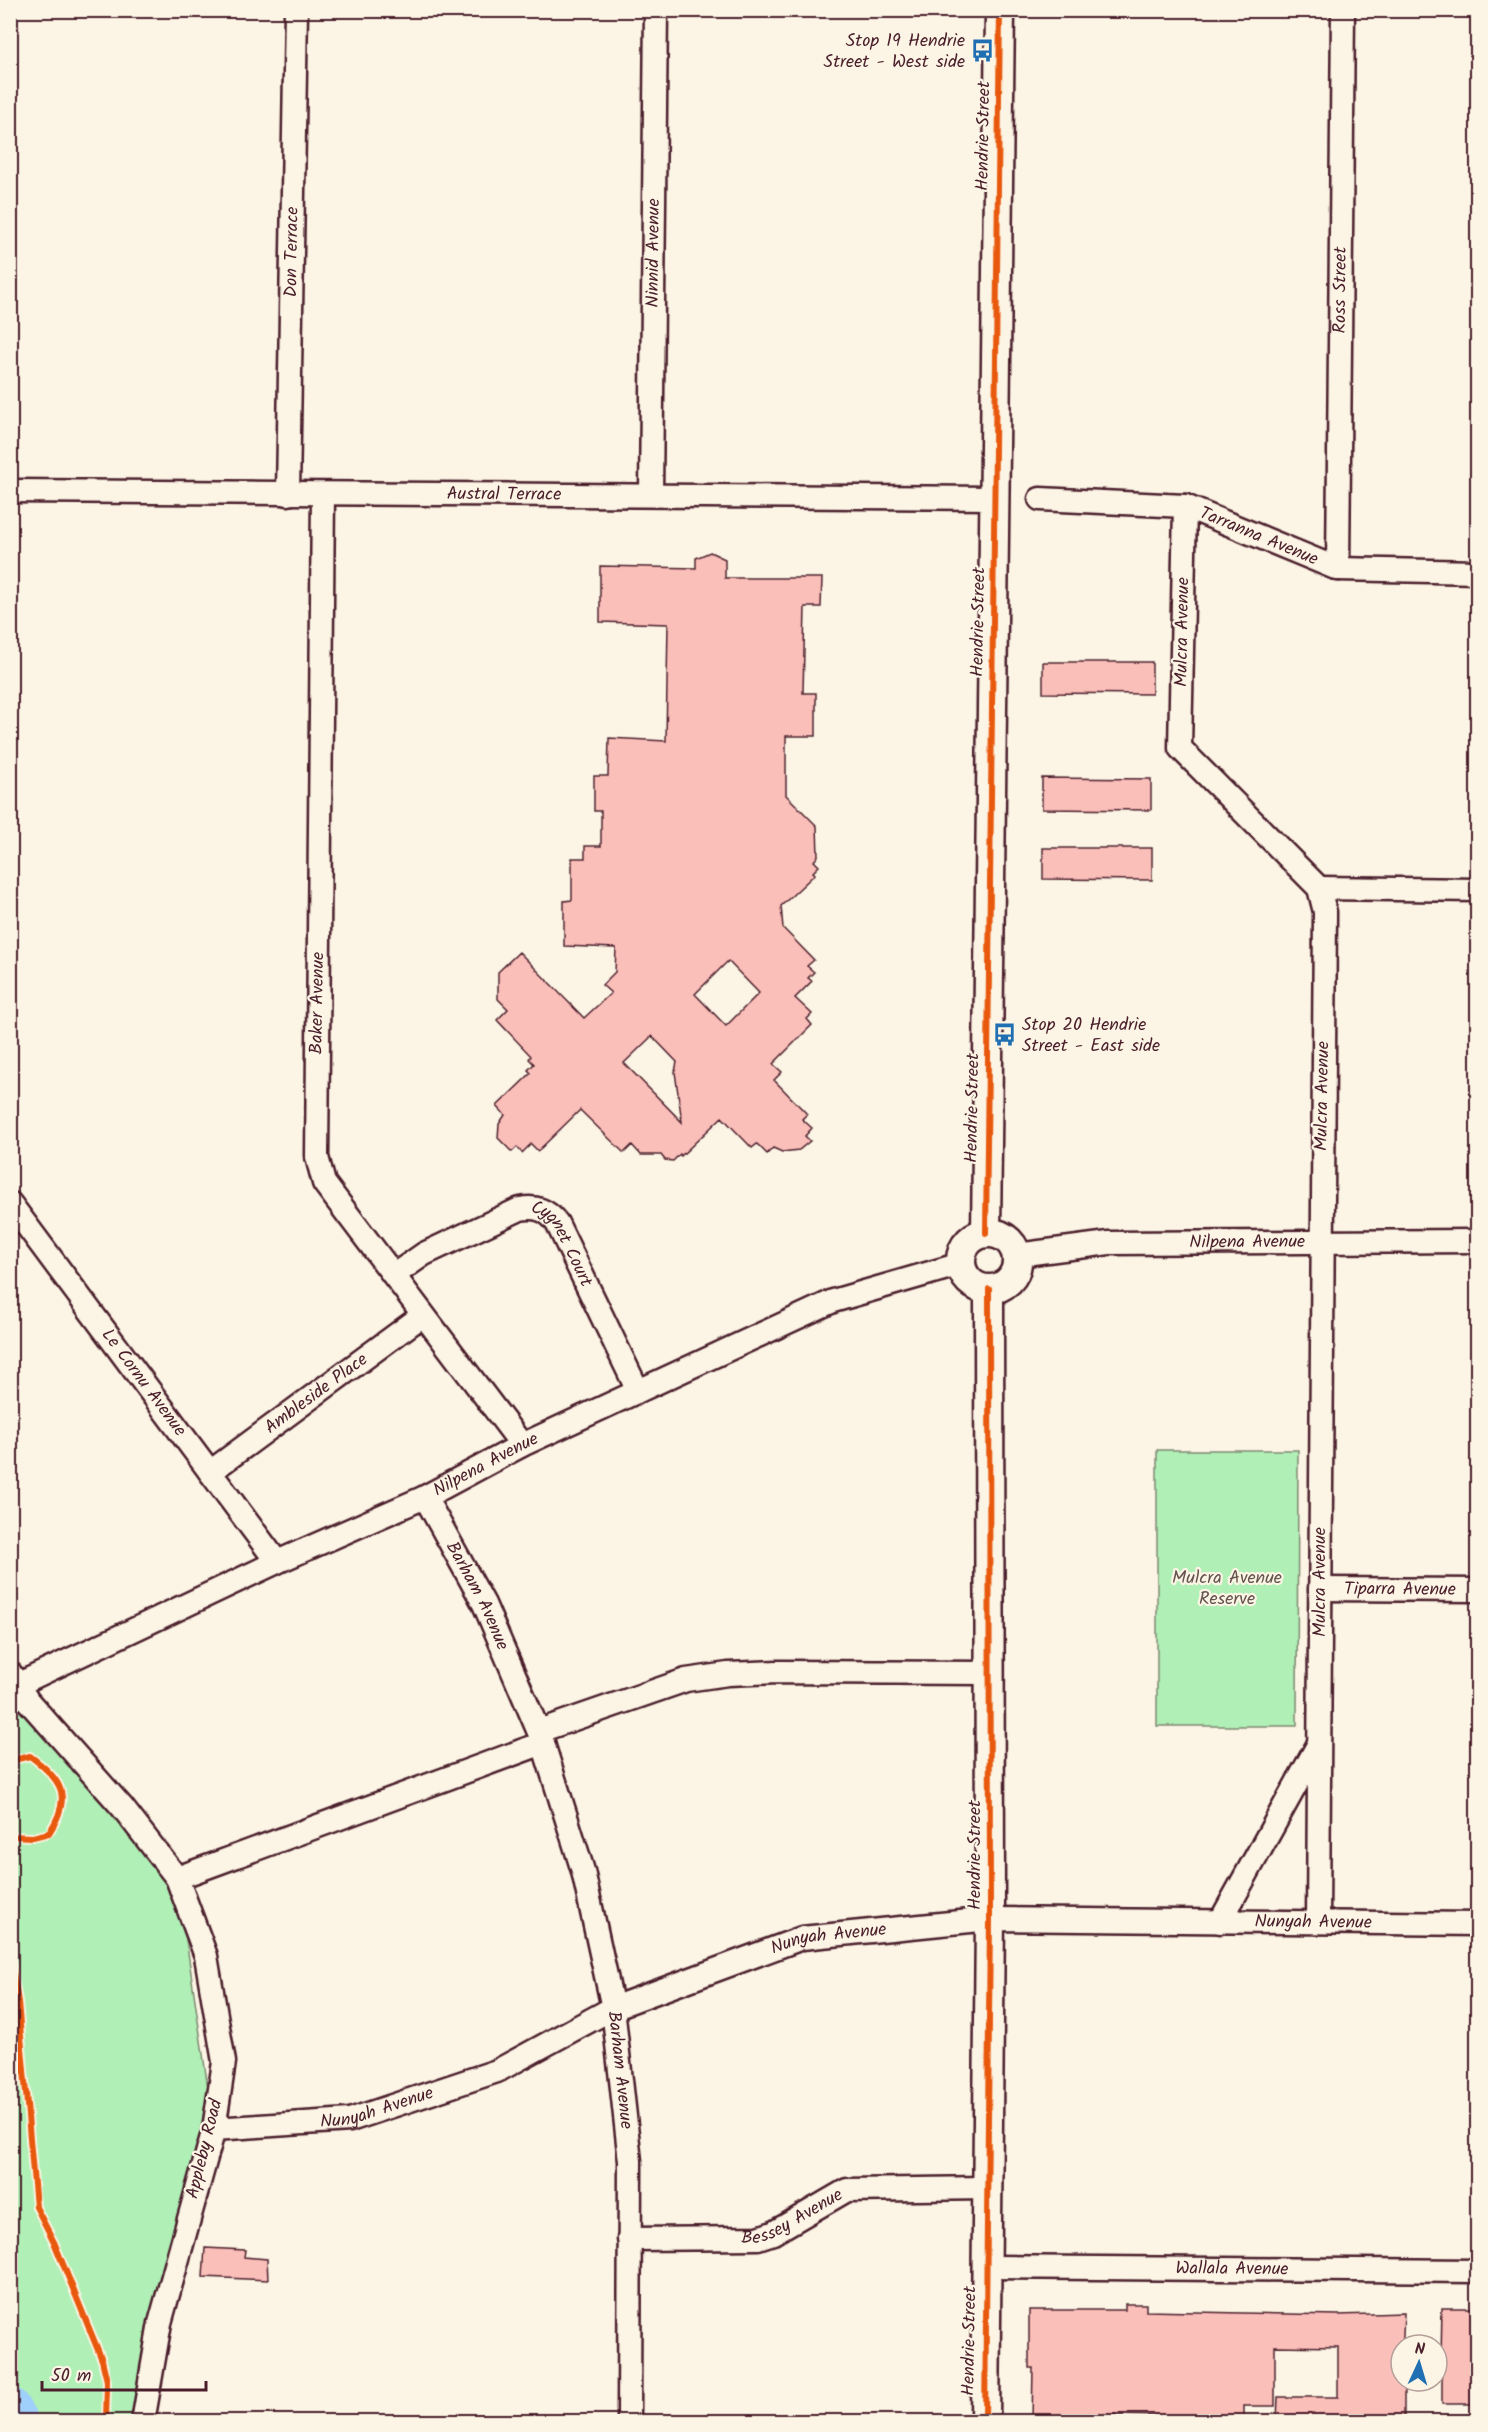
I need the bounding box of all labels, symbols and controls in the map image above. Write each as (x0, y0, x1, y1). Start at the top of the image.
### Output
place label: Stop 19 Hendrie Street - West side (824, 27, 965, 77)
bus stop icon: Stop 19 Hendrie Street - West side (970, 38, 996, 64)
street label: Hendrie Street (969, 80, 999, 191)
street label: Ninnid Avenue (638, 198, 669, 308)
street label: Don Terrace (277, 206, 307, 298)
street label: Ross Street (1326, 245, 1355, 334)
street label: Austral Terrace (447, 480, 561, 509)
street label: Tarranna Avenue (1195, 499, 1323, 574)
street label: Hendrie Street (964, 566, 994, 677)
street label: Mulcra Avenue (1168, 577, 1198, 687)
street label: Baker Avenue (303, 951, 333, 1055)
place label: Stop 20 Hendrie Street - East side (1022, 1011, 1160, 1061)
bus stop icon: Stop 20 Hendrie Street - East side (991, 1022, 1017, 1048)
street label: Mulcra Avenue (1308, 1041, 1338, 1151)
street label: Hendrie Street (958, 1052, 988, 1163)
street label: Cygnet Court (528, 1193, 601, 1293)
street label: Nilpena Avenue (1189, 1227, 1305, 1257)
street label: Le Cornu Avenue (94, 1322, 194, 1443)
street label: Ambleside Place (258, 1346, 374, 1442)
street label: Nilpena Avenue (428, 1425, 543, 1505)
street label: Mulcra Avenue (1306, 1527, 1335, 1637)
street label: Barham Avenue (438, 1536, 517, 1655)
park label: Mulcra Avenue Reserve (1172, 1564, 1282, 1614)
street label: Tiparra Avenue (1344, 1575, 1456, 1604)
street label: Hendrie Street (961, 1799, 990, 1910)
street label: Nunyah Avenue (1254, 1907, 1372, 1937)
street label: Nunyah Avenue (767, 1915, 888, 1963)
street label: Barham Avenue (599, 2010, 641, 2131)
street label: Nunyah Avenue (319, 2079, 437, 2136)
street label: Appleby Road (179, 2095, 232, 2202)
street label: Bessey Avenue (741, 2181, 849, 2253)
street label: Wallala Avenue (1175, 2254, 1289, 2284)
street label: Hendrie Street (955, 2285, 985, 2396)
north arrow (1389, 2333, 1449, 2393)
text: N (1414, 2337, 1426, 2362)
scale bar (42, 2354, 206, 2392)
text: 50 m (51, 2362, 91, 2391)

